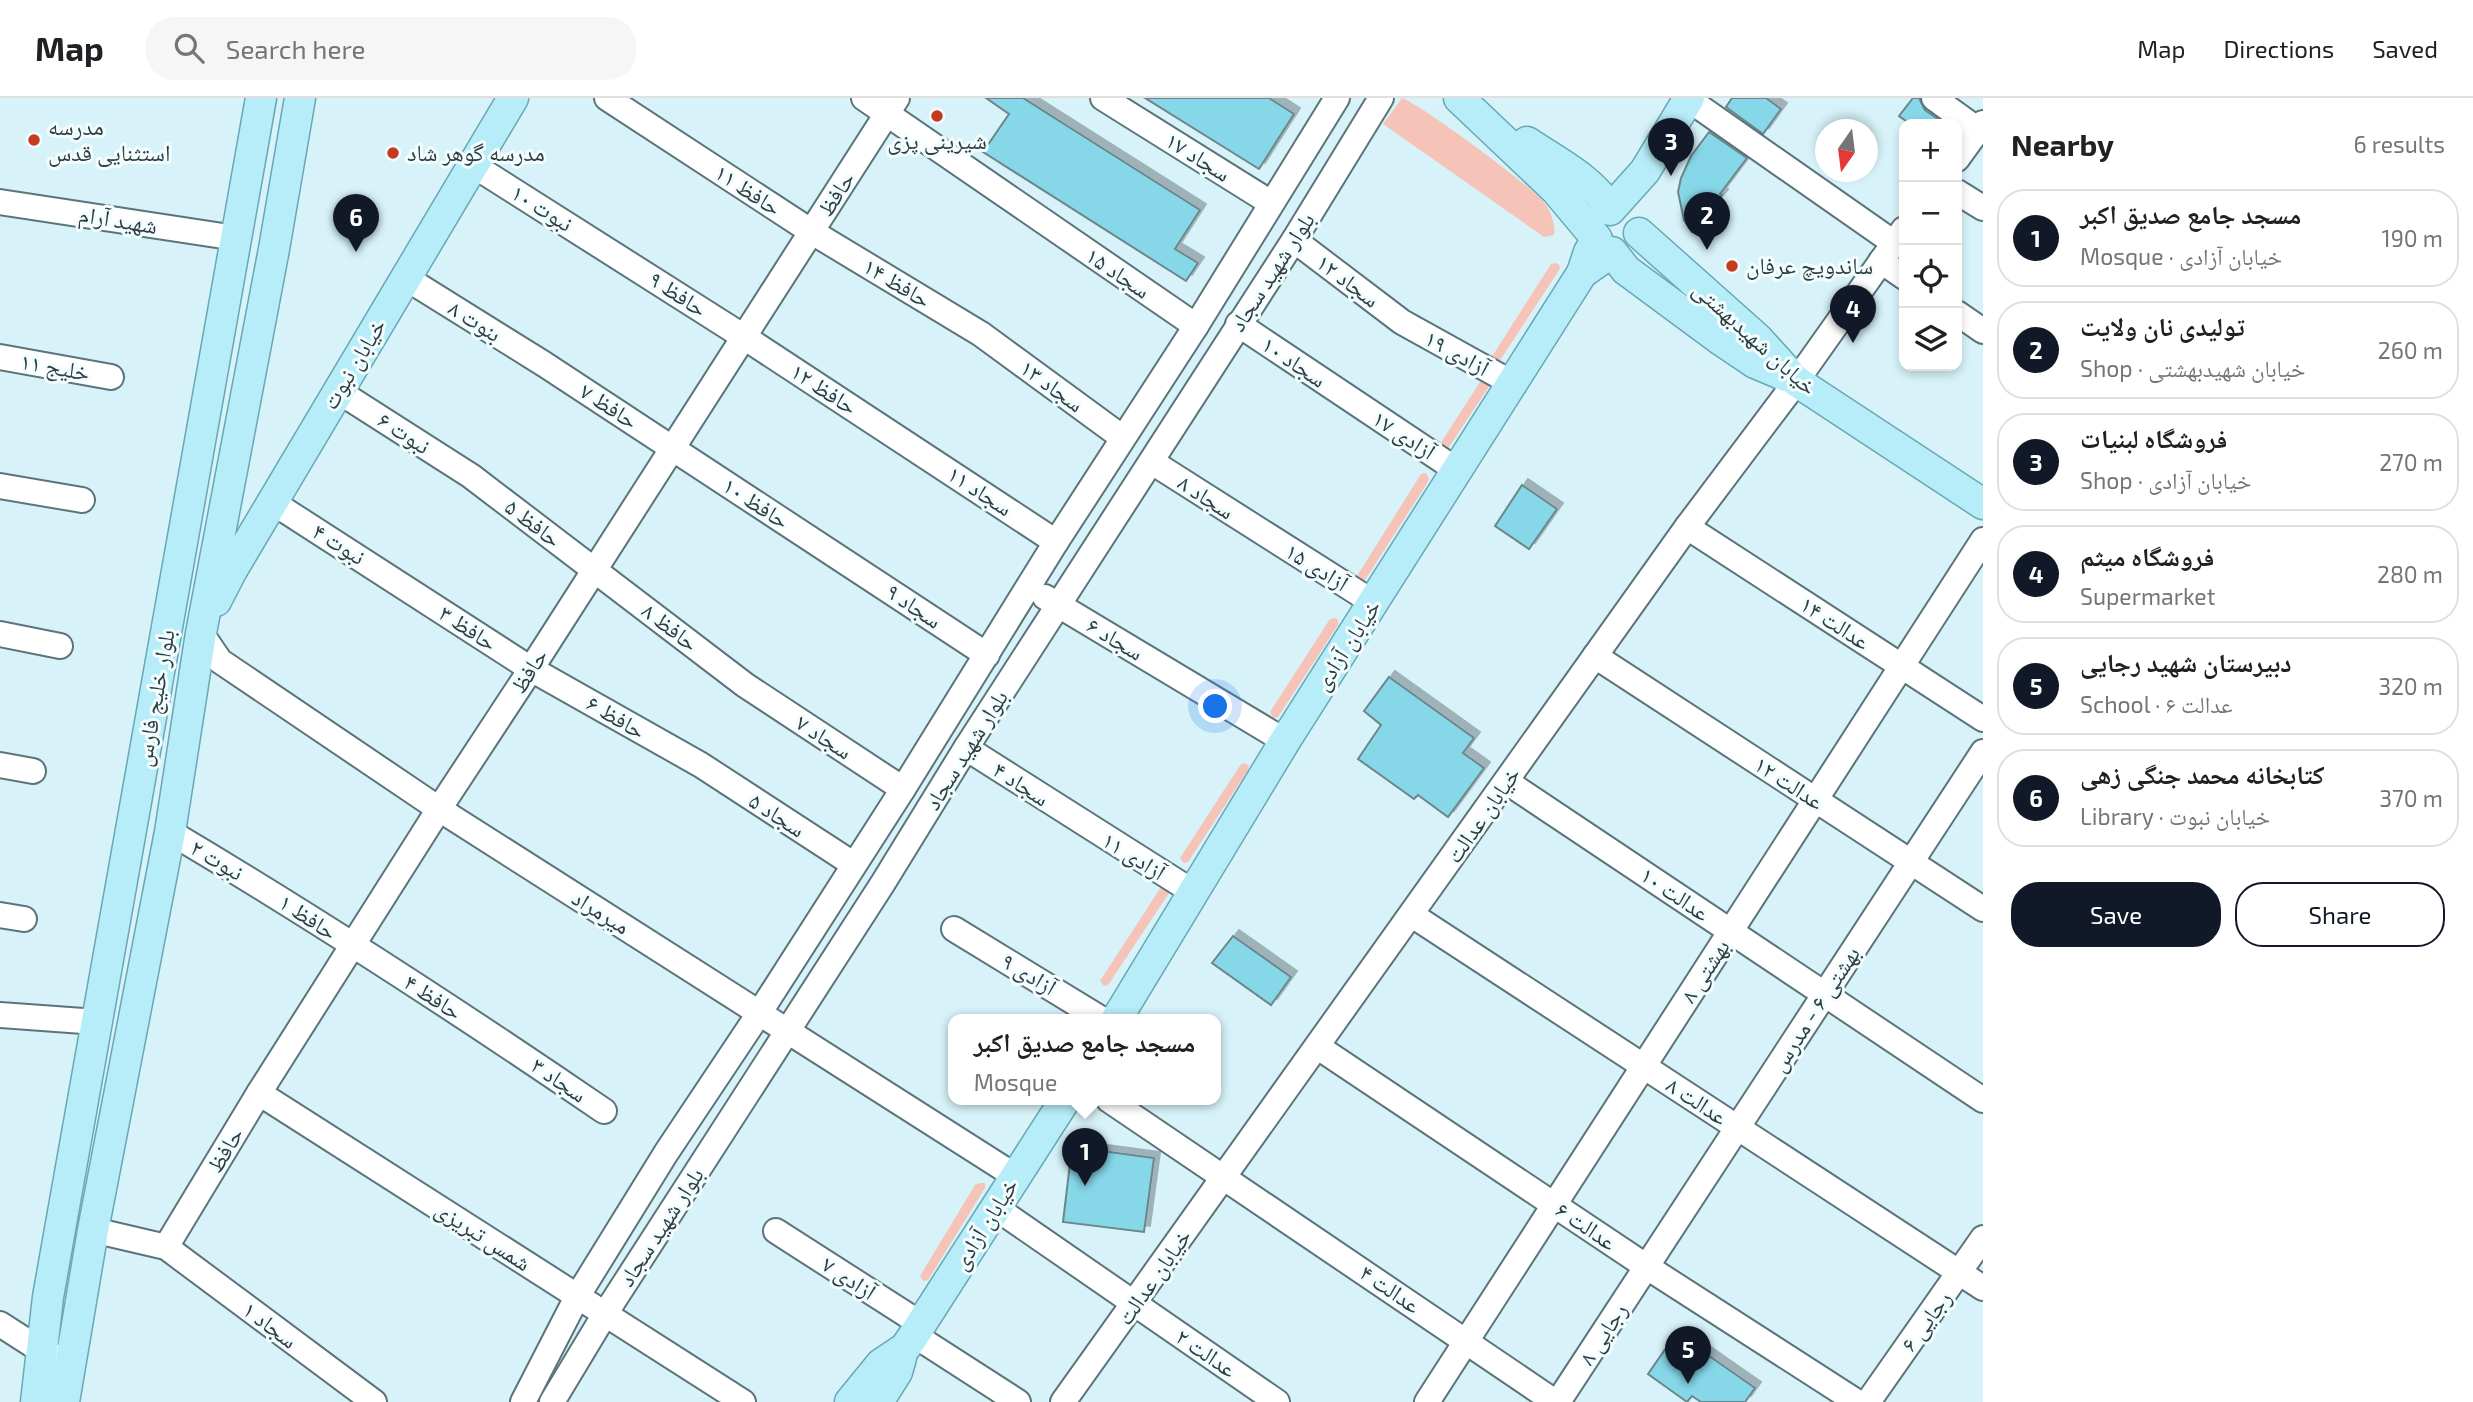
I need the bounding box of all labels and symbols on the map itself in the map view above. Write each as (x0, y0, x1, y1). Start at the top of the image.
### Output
marker: شیرینی پزی (929, 108, 945, 124)
place label: مدرسه استثنایی قدس (48, 112, 170, 167)
pin: 3 (1648, 118, 1694, 176)
north arrow (1815, 119, 1878, 182)
street label: سجاد ۱۷ (1161, 125, 1236, 187)
place label: شیرینی پزی (887, 126, 987, 155)
marker: مدرسه استثنایی قدس (26, 132, 42, 148)
place label: مدرسه گوهر شاد (407, 138, 545, 166)
marker: مدرسه گوهر شاد (385, 145, 401, 161)
street label: حافظ ۱۱ (710, 157, 787, 221)
street label: حافظ (810, 166, 860, 221)
street label: نبوت ۱۰ (506, 177, 579, 237)
pin: 2 (1684, 192, 1730, 250)
pin: 6 (333, 194, 379, 252)
street label: شهید آرام (76, 199, 159, 242)
street label: بلوار شهید سجاد (1222, 207, 1321, 337)
street label: سجاد ۱۵ (1081, 241, 1156, 304)
street label: سجاد ۱۲ (1311, 247, 1386, 313)
street label: حافظ ۱۴ (859, 251, 936, 313)
place label: ساندویچ عرفان (1746, 251, 1873, 281)
marker: ساندویچ عرفان (1724, 258, 1740, 274)
street label: حافظ ۹ (644, 264, 713, 322)
street label: خیابان شهیدبهشتی (1687, 274, 1823, 401)
pin: 4 (1830, 285, 1876, 343)
street label: بنوت ۸ (444, 293, 507, 348)
street label: خیابان نبوت (315, 313, 392, 415)
street label: آزادی ۱۹ (1420, 323, 1496, 383)
street label: سجاد ۱۰ (1257, 330, 1332, 393)
street label: خلیج ۱۱ (18, 346, 92, 388)
street label: سجاد ۱۳ (1015, 353, 1090, 418)
street label: حافظ ۱۲ (786, 356, 863, 420)
street label: حافظ ۷ (575, 376, 644, 434)
street label: آزادی ۱۷ (1367, 404, 1442, 466)
street label: نبوت ۶ (373, 405, 436, 460)
street label: سجاد ۱۱ (943, 459, 1018, 522)
street label: سجاد ۸ (1173, 468, 1240, 525)
street label: حافظ ۱۰ (718, 470, 795, 534)
street label: حافظ ۵ (500, 492, 567, 552)
street label: نبوت ۴ (308, 516, 371, 571)
street label: آزادی ۱۵ (1280, 536, 1355, 598)
street label: سجاد ۹ (881, 576, 948, 634)
street label: عدالت ۱۴ (1795, 589, 1876, 655)
street label: خیابان آزادی (1306, 594, 1387, 696)
street label: حافظ ۸ (637, 596, 704, 656)
street label: حافظ ۳ (434, 598, 503, 656)
street label: سجاد ۶ (1082, 610, 1149, 666)
street label: بلوار خلیج فارس (128, 627, 182, 769)
street label: حافظ (503, 643, 553, 698)
street label: بلوار شهید سجاد (917, 684, 1014, 815)
street label: حافظ ۶ (582, 688, 651, 744)
your location (1198, 689, 1232, 723)
street label: سجاد ۷ (791, 708, 858, 765)
street label: عدالت ۱۲ (1749, 749, 1830, 815)
street label: سجاد ۴ (988, 755, 1055, 812)
street label: خیابان عدالت (1439, 761, 1526, 869)
street label: سجاد ۵ (744, 786, 811, 843)
street label: آزادی ۱۱ (1097, 825, 1172, 887)
street label: نبوت ۲ (185, 832, 249, 886)
street label: عدالت ۱۰ (1636, 860, 1716, 927)
street label: میرمراد (567, 883, 636, 940)
street label: حافظ ۱ (274, 887, 343, 945)
street label: بهشتی ۸ (1673, 934, 1736, 1008)
street label: بهشتی ۶ - مدرس (1763, 940, 1866, 1077)
street label: آزادی ۹ (996, 946, 1063, 1002)
street label: حافظ ۴ (399, 967, 468, 1025)
street label: سجاد ۳ (526, 1050, 593, 1108)
street label: عدالت ۸ (1662, 1070, 1734, 1130)
street label: حافظ (200, 1122, 248, 1177)
pin: 1 (1062, 1128, 1108, 1186)
street label: بلوار شهید سجاد (611, 1162, 710, 1292)
street label: خیابان آزادی (945, 1172, 1024, 1275)
street label: شمس تبریزی (430, 1194, 537, 1277)
street label: عدالت ۶ (1551, 1195, 1623, 1256)
street label: خیابان عدالت (1110, 1223, 1197, 1331)
street label: آزادی ۷ (817, 1249, 883, 1306)
street label: عدالت ۴ (1355, 1258, 1427, 1319)
street label: رجایی ۶ (1894, 1284, 1957, 1357)
street label: سجاد ۱ (238, 1295, 303, 1354)
street label: رجایی ۸ (1572, 1297, 1633, 1370)
street label: عدالت ۲ (1171, 1322, 1243, 1383)
pin: 5 (1665, 1326, 1711, 1384)

